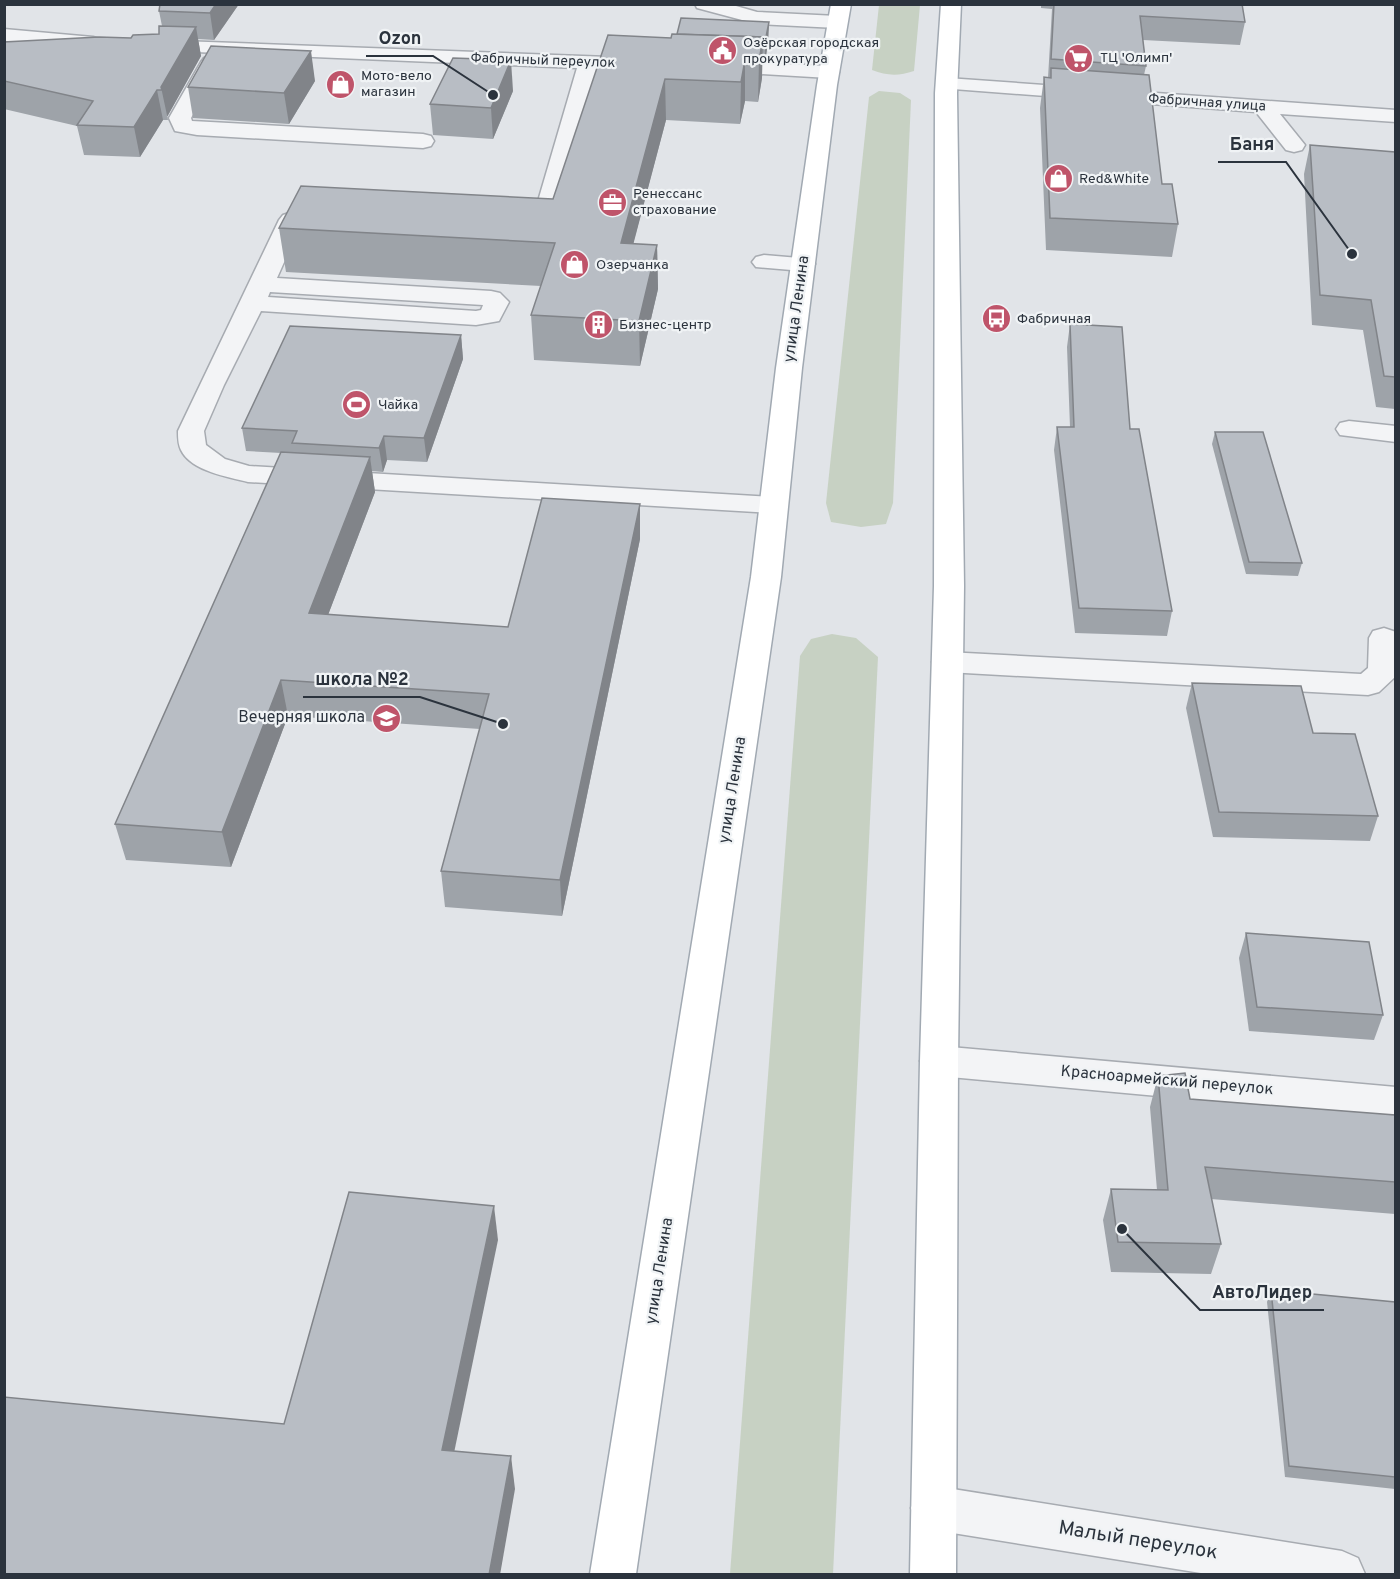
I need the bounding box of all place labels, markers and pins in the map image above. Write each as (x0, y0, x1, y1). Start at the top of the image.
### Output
callout: Ozon (366, 20, 433, 56)
public building icon: Озёрская городская прокуратура (706, 35, 738, 67)
place label: Озёрская городская прокуратура (743, 35, 879, 68)
supermarket icon: ТЦ 'Олимп' (1063, 42, 1095, 74)
place label: ТЦ 'Олимп' (1100, 50, 1172, 67)
shop icon: Мото-вело магазин (324, 68, 356, 100)
place label: Мото-вело магазин (361, 68, 432, 101)
callout: Баня (1218, 126, 1286, 162)
shop icon: Red&White (1042, 163, 1074, 195)
place label: Red&White (1079, 171, 1149, 188)
office icon: Ренессанс страхование (596, 186, 628, 218)
place label: Ренессанс страхование (633, 186, 717, 219)
shop icon: Озерчанка (559, 249, 591, 281)
place label: Озерчанка (596, 257, 669, 274)
bus stop icon: Фабричная (980, 303, 1012, 335)
building icon: Бизнес-центр (582, 309, 614, 341)
place label: Фабричная (1017, 311, 1091, 328)
place label: Бизнес-центр (619, 317, 711, 334)
sports icon: Чайка (341, 389, 373, 421)
place label: Чайка (378, 397, 418, 414)
callout: школа №2 (303, 661, 420, 697)
school or university icon: Вечерняя школа (370, 702, 402, 734)
place label: Вечерняя школа (238, 708, 365, 728)
callout: АвтоЛидер (1200, 1274, 1324, 1310)

